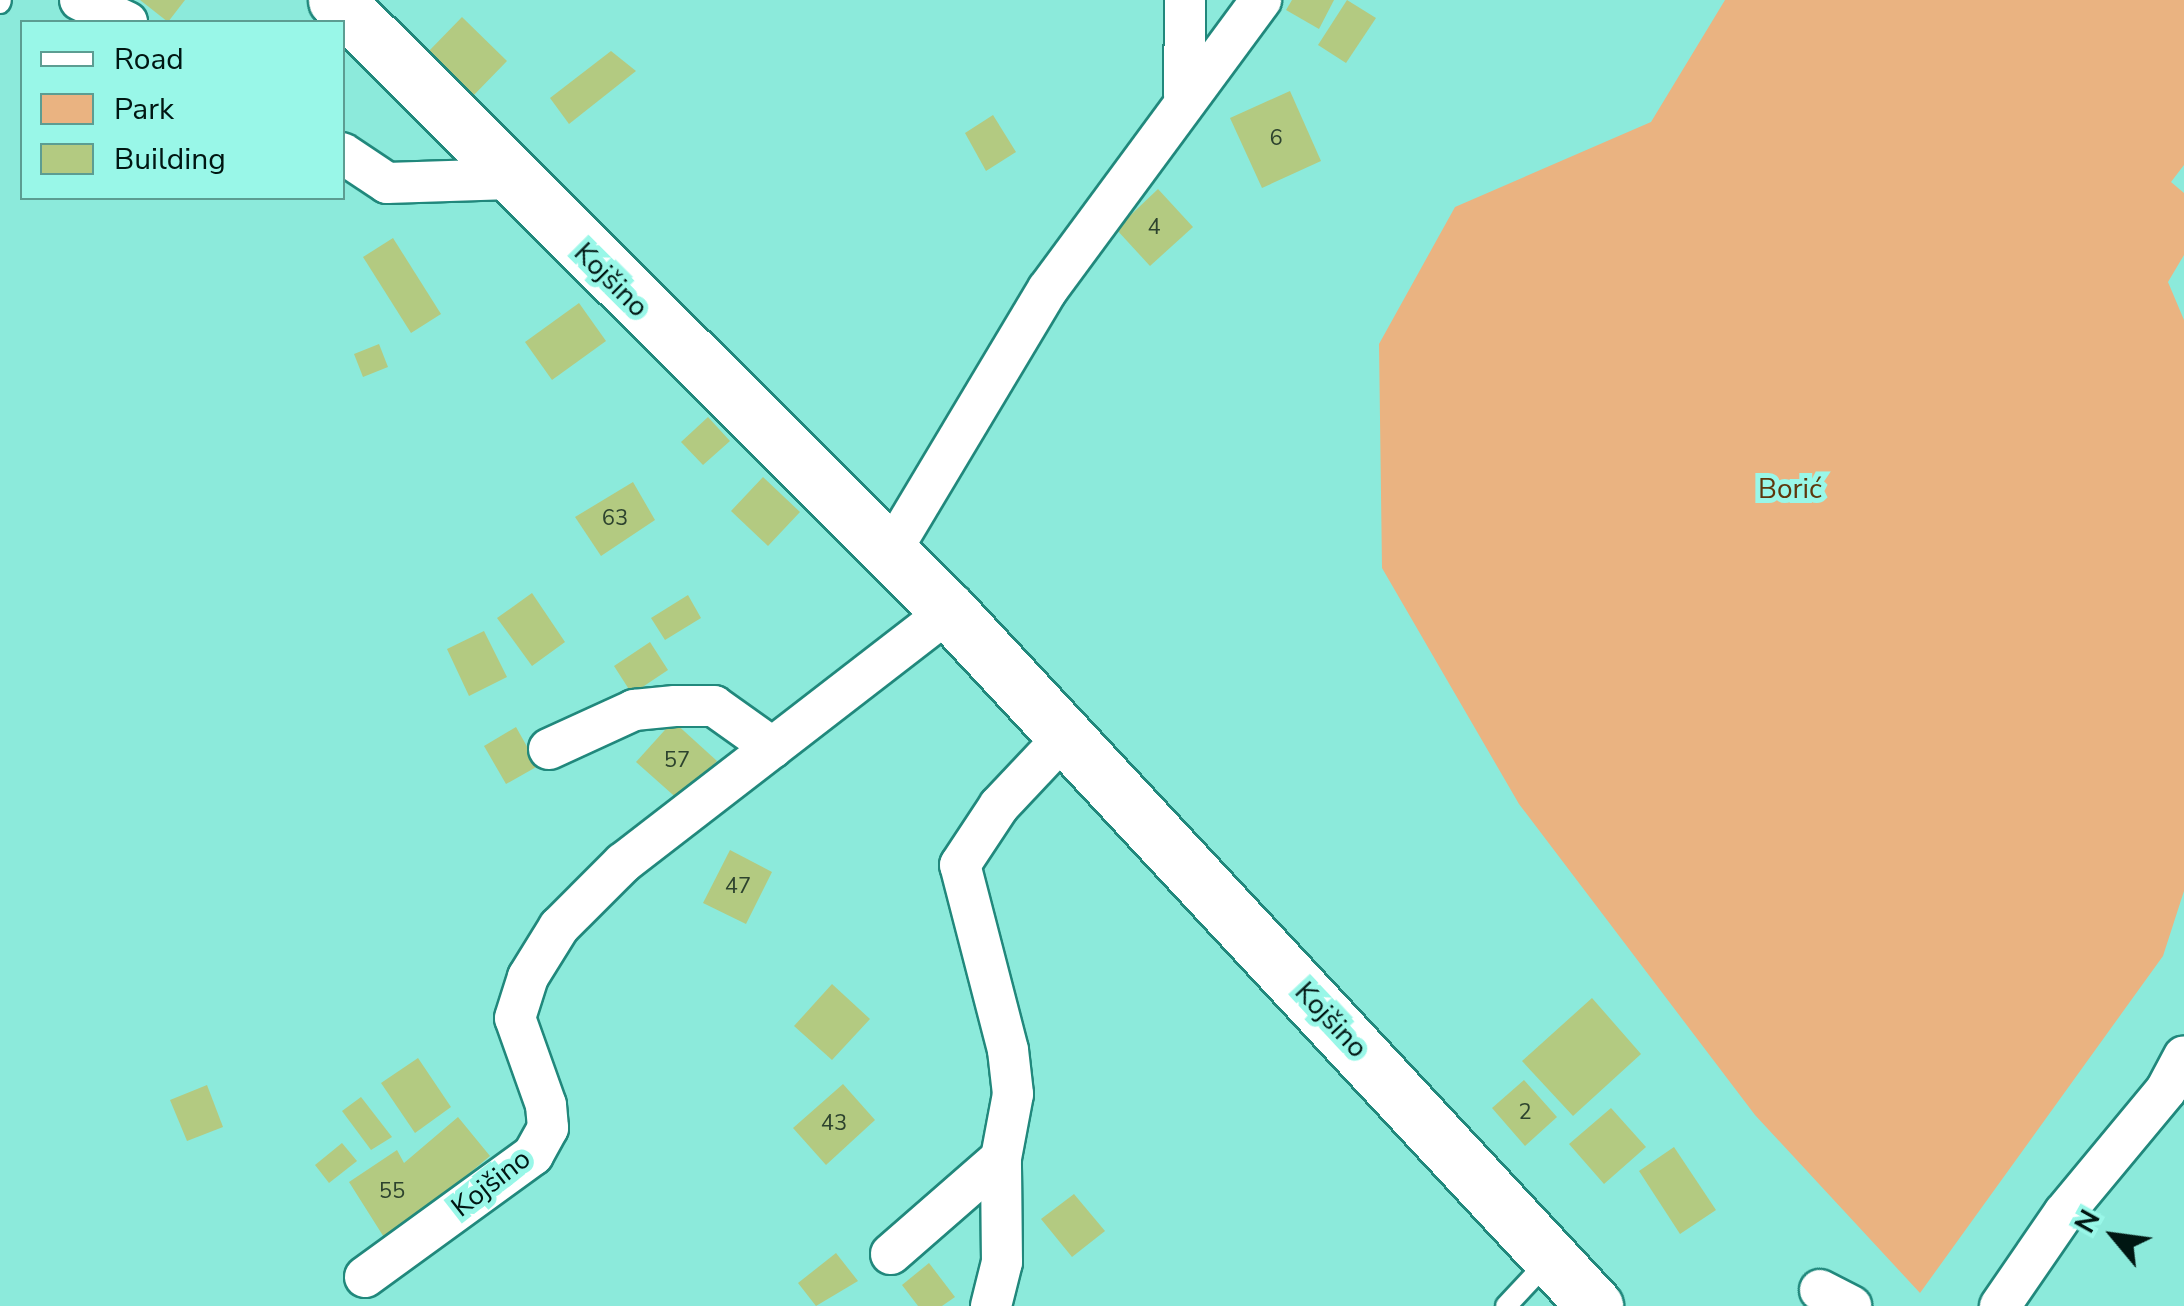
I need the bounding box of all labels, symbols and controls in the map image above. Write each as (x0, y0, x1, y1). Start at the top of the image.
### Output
legend (20, 20, 345, 200)
text: Road (114, 39, 184, 80)
text: Park (114, 89, 174, 130)
house number: 6 (1269, 126, 1283, 152)
text: Building (114, 139, 226, 180)
house number: 4 (1147, 215, 1161, 241)
street label: Kojšino (567, 236, 655, 324)
park label: Borić (1758, 472, 1822, 506)
house number: 63 (602, 506, 628, 532)
house number: 57 (664, 748, 690, 774)
house number: 47 (725, 874, 751, 900)
street label: Kojšino (1288, 975, 1374, 1065)
house number: 2 (1518, 1100, 1532, 1126)
house number: 43 (821, 1111, 847, 1137)
street label: Kojšino (445, 1142, 537, 1224)
house number: 55 (379, 1179, 405, 1205)
north arrow (2064, 1186, 2164, 1286)
text: N (2066, 1203, 2109, 1240)

